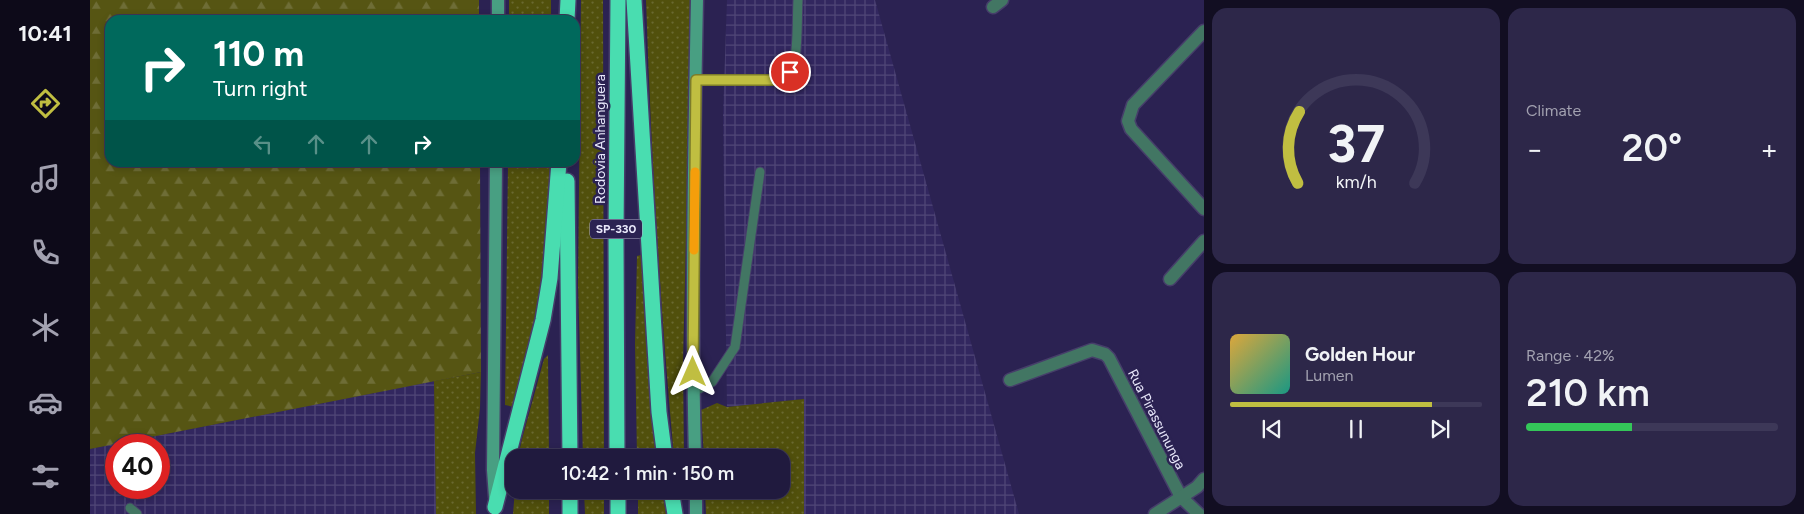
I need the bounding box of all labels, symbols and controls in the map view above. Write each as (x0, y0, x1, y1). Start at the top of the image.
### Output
text: 10:41 (18, 20, 72, 47)
text: 110 m (213, 33, 304, 75)
icon: right (130, 35, 195, 100)
pin (769, 51, 811, 93)
icon: arrive (776, 58, 804, 86)
street label: Rodovia Anhanguera (592, 74, 609, 204)
text: Turn right (213, 75, 308, 102)
icon: directions (28, 86, 63, 121)
text: Climate (1526, 101, 1581, 120)
text: 37 (1327, 113, 1385, 175)
text: 20° (1622, 125, 1682, 171)
icon: left (249, 130, 277, 158)
icon: ahead (302, 130, 330, 158)
icon: ahead (355, 130, 383, 158)
icon: right (408, 130, 436, 158)
text: − (1526, 132, 1543, 166)
text: + (1761, 132, 1778, 166)
icon: music (28, 161, 63, 196)
text: km/h (1336, 171, 1376, 192)
road number: SP-330 (590, 220, 642, 238)
icon: phone (28, 235, 63, 270)
icon: climate (28, 310, 63, 345)
text: Golden Hour (1305, 343, 1415, 366)
position arrow (666, 345, 718, 397)
text: Range · 42% (1526, 346, 1615, 365)
street label: Rua Pirassununga (1124, 366, 1189, 472)
text: Lumen (1305, 366, 1354, 385)
text: 210 km (1526, 370, 1650, 416)
icon: car (28, 385, 63, 420)
icon: previous (1258, 415, 1286, 443)
icon: pause (1342, 415, 1370, 443)
icon: next (1426, 415, 1454, 443)
speed limit sign: 40 (105, 434, 170, 499)
icon: filters (28, 459, 63, 494)
text: 10:42 · 1 min · 150 m (561, 462, 734, 485)

